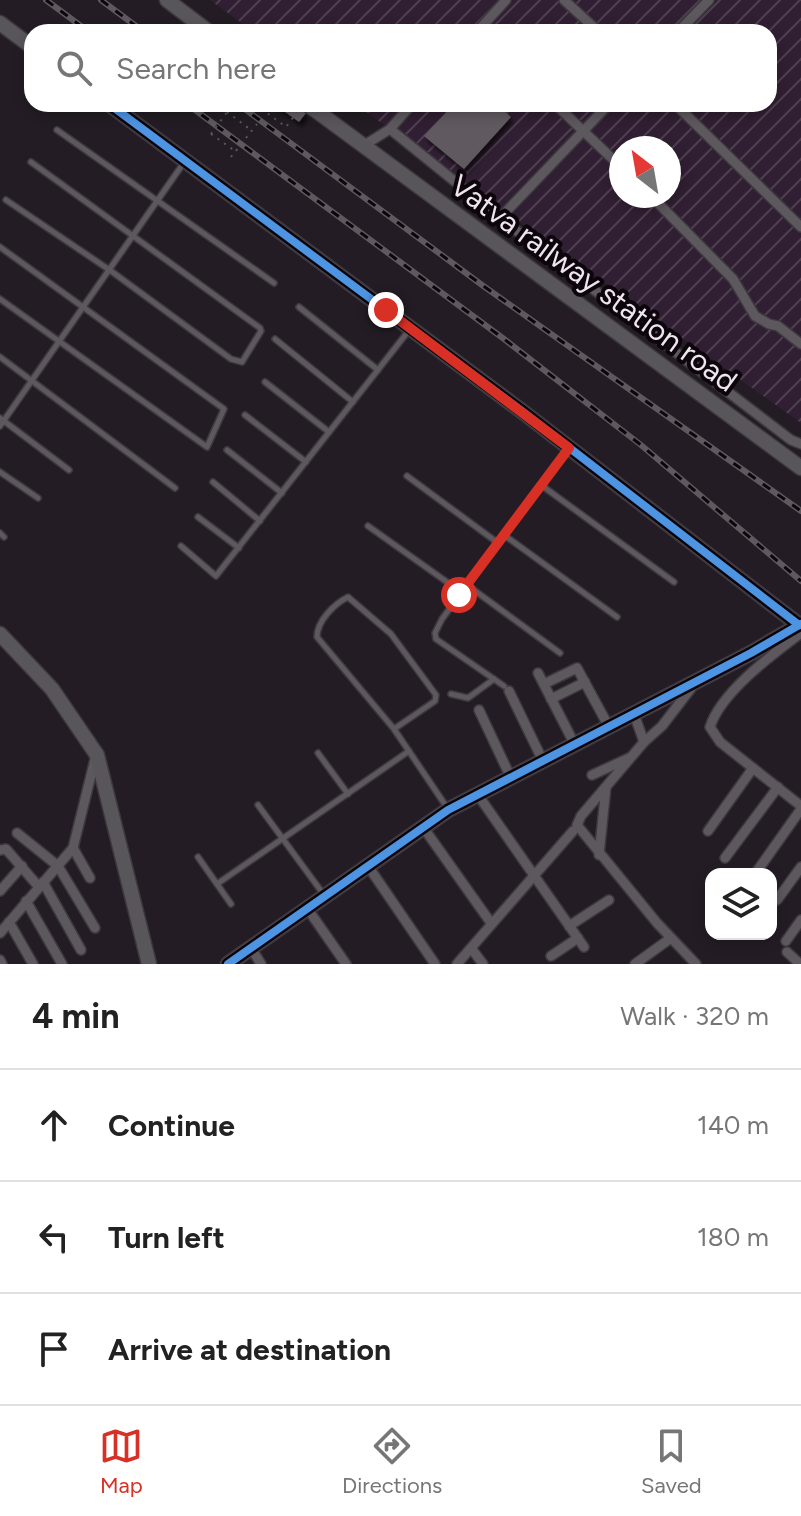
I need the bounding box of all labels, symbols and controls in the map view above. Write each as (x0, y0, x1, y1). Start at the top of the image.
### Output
search box (24, 24, 777, 112)
icon: search (52, 46, 96, 90)
text: Search here (116, 50, 276, 87)
north arrow (609, 136, 681, 208)
street label: Vatva railway station road (443, 167, 745, 399)
route end (368, 292, 404, 328)
route start (441, 577, 477, 613)
map controls (705, 868, 777, 940)
button: layers (705, 868, 777, 940)
text: 4 min (32, 996, 119, 1037)
text: Walk · 320 m (620, 1000, 769, 1032)
icon: ahead (32, 1103, 76, 1147)
text: Continue (108, 1107, 235, 1144)
text: 140 m (697, 1109, 769, 1141)
icon: left (32, 1215, 76, 1259)
text: Turn left (108, 1219, 225, 1256)
text: 180 m (697, 1221, 769, 1253)
icon: arrive (32, 1327, 76, 1371)
text: Arrive at destination (108, 1331, 391, 1368)
tab: Map (99, 1424, 143, 1499)
tab: Directions (342, 1424, 442, 1499)
tab: Saved (641, 1424, 702, 1499)

